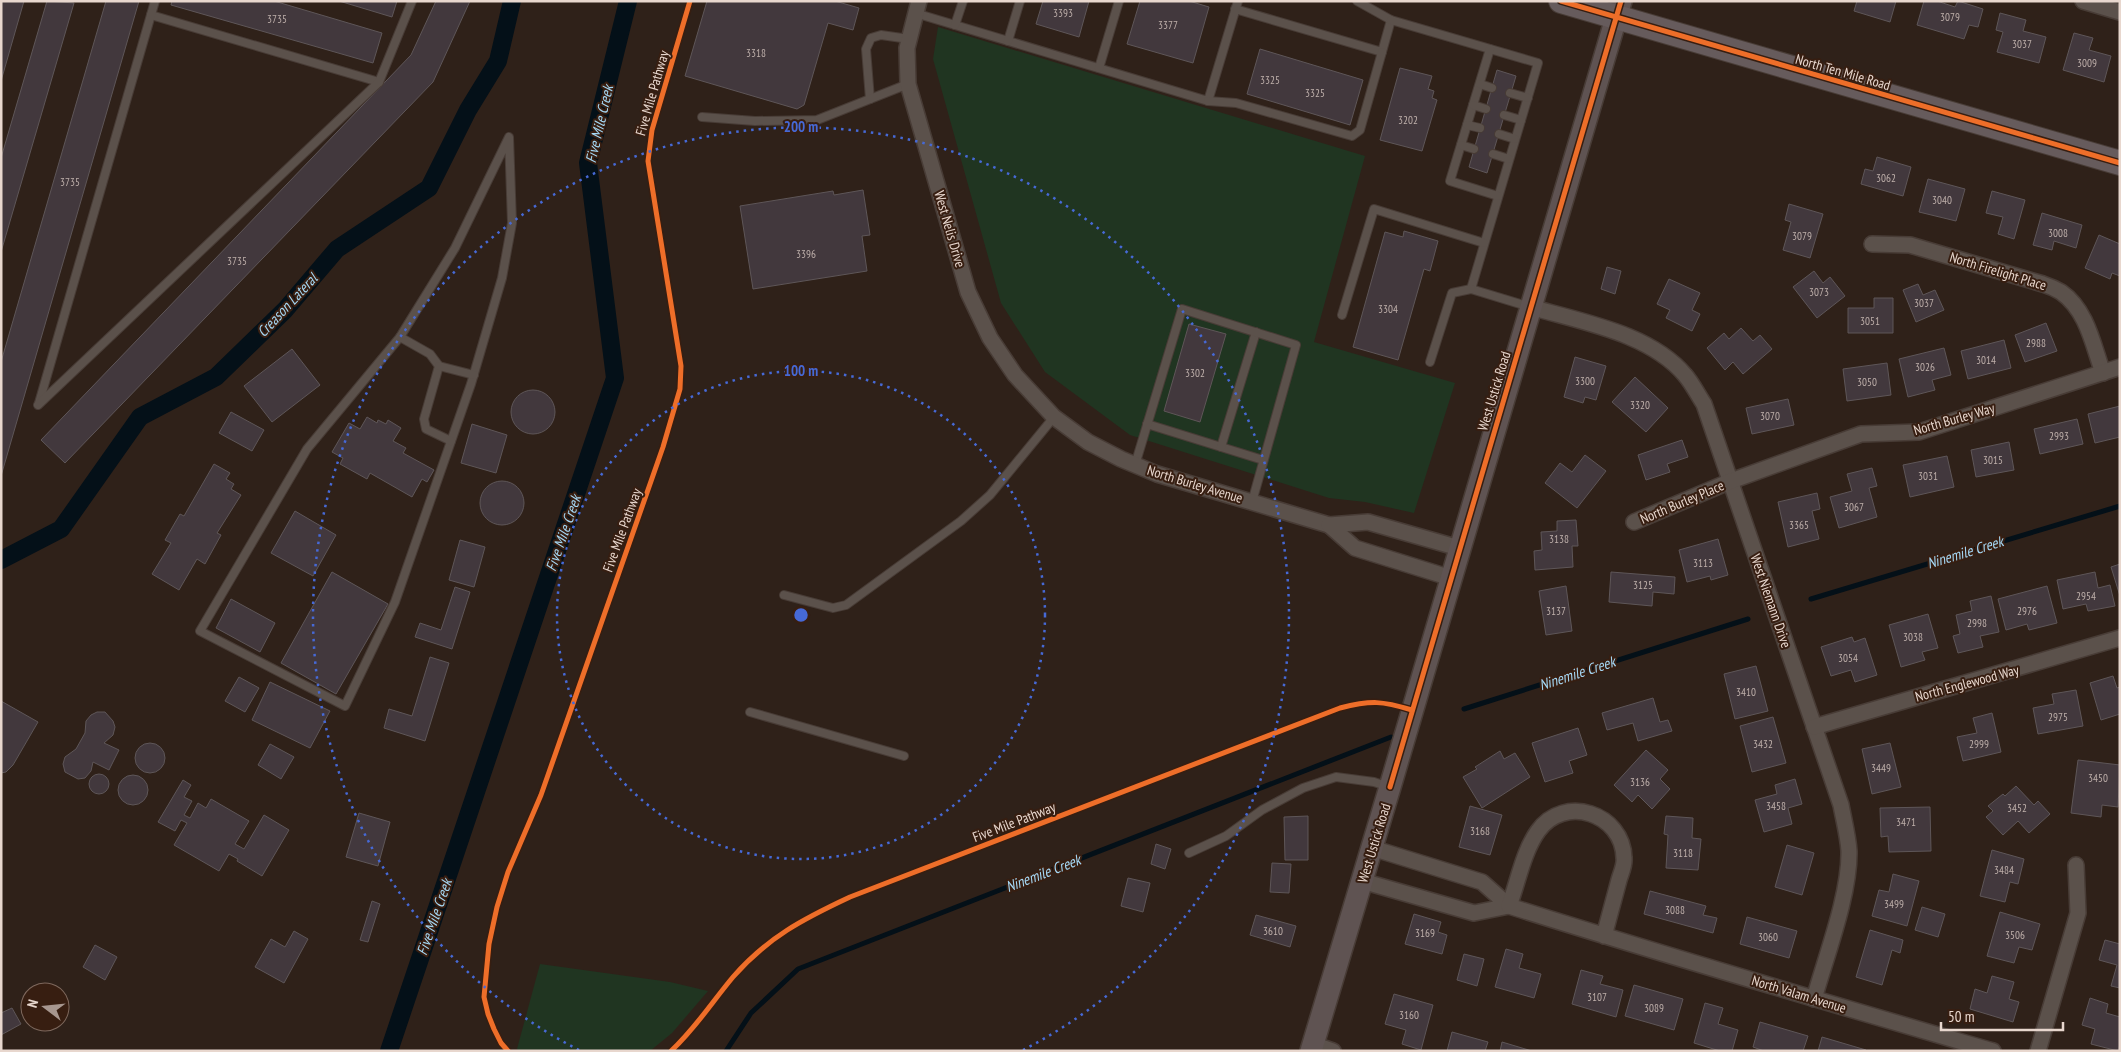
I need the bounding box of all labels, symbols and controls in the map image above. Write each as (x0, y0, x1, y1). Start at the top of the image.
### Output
house number: 3393 (1053, 6, 1073, 20)
house number: 3079 (1940, 10, 1960, 24)
house number: 3735 (267, 12, 287, 26)
house number: 3377 (1158, 18, 1178, 32)
house number: 3037 (2012, 37, 2032, 51)
house number: 3318 (746, 46, 766, 60)
street label: Five Mile Pathway (631, 48, 673, 138)
street label: North Ten Mile Road (1793, 50, 1893, 94)
house number: 3009 (2077, 56, 2097, 70)
house number: 3325 (1260, 73, 1280, 87)
water label: Five Mile Creek (581, 81, 618, 165)
house number: 3325 (1305, 86, 1325, 100)
house number: 3202 (1398, 113, 1418, 127)
text: 200 m (784, 117, 818, 136)
house number: 3062 (1876, 171, 1896, 185)
house number: 3735 (60, 175, 80, 189)
street label: West Nelis Drive (930, 189, 970, 270)
house number: 3040 (1932, 193, 1952, 207)
house number: 3008 (2048, 226, 2068, 240)
house number: 3079 (1792, 229, 1812, 243)
house number: 3396 (796, 247, 816, 261)
street label: North Firelight Place (1947, 248, 2049, 294)
house number: 3735 (227, 254, 247, 268)
water label: Creason Lateral (253, 268, 322, 341)
house number: 3073 (1809, 285, 1829, 299)
house number: 3037 (1914, 296, 1934, 310)
house number: 3304 (1378, 302, 1398, 316)
house number: 3051 (1860, 314, 1880, 328)
house number: 2988 (2026, 336, 2046, 350)
street label: West Ustick Road (1473, 349, 1515, 433)
house number: 3014 (1976, 353, 1996, 367)
house number: 3026 (1915, 360, 1935, 374)
text: 100 m (784, 361, 818, 380)
house number: 3302 (1185, 366, 1205, 380)
house number: 3300 (1575, 374, 1595, 388)
house number: 3050 (1857, 375, 1877, 389)
house number: 3320 (1630, 398, 1650, 412)
street label: North Burley Way (1911, 399, 1997, 439)
house number: 3070 (1760, 409, 1780, 423)
house number: 2993 (2049, 429, 2069, 443)
house number: 3015 (1983, 453, 2003, 467)
street label: North Burley Avenue (1145, 461, 1245, 507)
house number: 3031 (1918, 469, 1938, 483)
street label: North Burley Place (1637, 476, 1727, 528)
street label: Five Mile Pathway (599, 485, 646, 574)
water label: Five Mile Creek (541, 490, 586, 574)
house number: 3067 (1844, 500, 1864, 514)
house number: 3365 (1789, 518, 1809, 532)
water label: Ninemile Creek (1925, 531, 2008, 573)
house number: 3138 (1549, 532, 1569, 546)
street label: West Niemann Drive (1747, 552, 1796, 650)
house number: 3113 (1693, 556, 1713, 570)
house number: 3125 (1633, 578, 1653, 592)
house number: 2954 (2076, 589, 2096, 603)
house number: 3137 (1546, 604, 1566, 618)
house number: 2976 (2017, 604, 2037, 618)
centre of rings (792, 606, 810, 624)
house number: 2998 (1967, 616, 1987, 630)
house number: 3038 (1903, 630, 1923, 644)
water label: Ninemile Creek (1537, 651, 1620, 694)
house number: 3054 (1838, 651, 1858, 665)
street label: North Englewood Way (1913, 660, 2022, 706)
house number: 3410 (1736, 685, 1756, 699)
house number: 2975 (2048, 710, 2068, 724)
house number: 3432 (1753, 737, 1773, 751)
house number: 2999 (1969, 737, 1989, 751)
house number: 3449 (1871, 761, 1891, 775)
house number: 3450 (2088, 771, 2108, 785)
house number: 3136 (1630, 775, 1650, 789)
street label: Five Mile Pathway (970, 798, 1059, 846)
house number: 3458 (1766, 799, 1786, 813)
street label: West Ustick Road (1353, 801, 1395, 885)
house number: 3452 (2007, 801, 2027, 815)
house number: 3471 (1896, 815, 1916, 829)
house number: 3168 (1470, 824, 1490, 838)
house number: 3118 (1673, 846, 1693, 860)
water label: Ninemile Creek (1003, 849, 1085, 896)
house number: 3484 (1994, 863, 2014, 877)
water label: Five Mile Creek (412, 874, 457, 958)
house number: 3499 (1884, 897, 1904, 911)
house number: 3088 (1665, 903, 1685, 917)
house number: 3610 (1263, 924, 1283, 938)
house number: 3169 (1415, 926, 1435, 940)
house number: 3506 (2005, 928, 2025, 942)
house number: 3060 (1758, 930, 1778, 944)
street label: North Valam Avenue (1750, 971, 1849, 1017)
north arrow (20, 982, 70, 1032)
house number: 3107 (1587, 990, 1607, 1004)
text: N (23, 997, 42, 1010)
scale bar (1941, 1000, 2064, 1032)
house number: 3089 (1644, 1001, 1664, 1015)
text: 50 m (1948, 1007, 1974, 1026)
house number: 3160 (1399, 1008, 1419, 1022)

